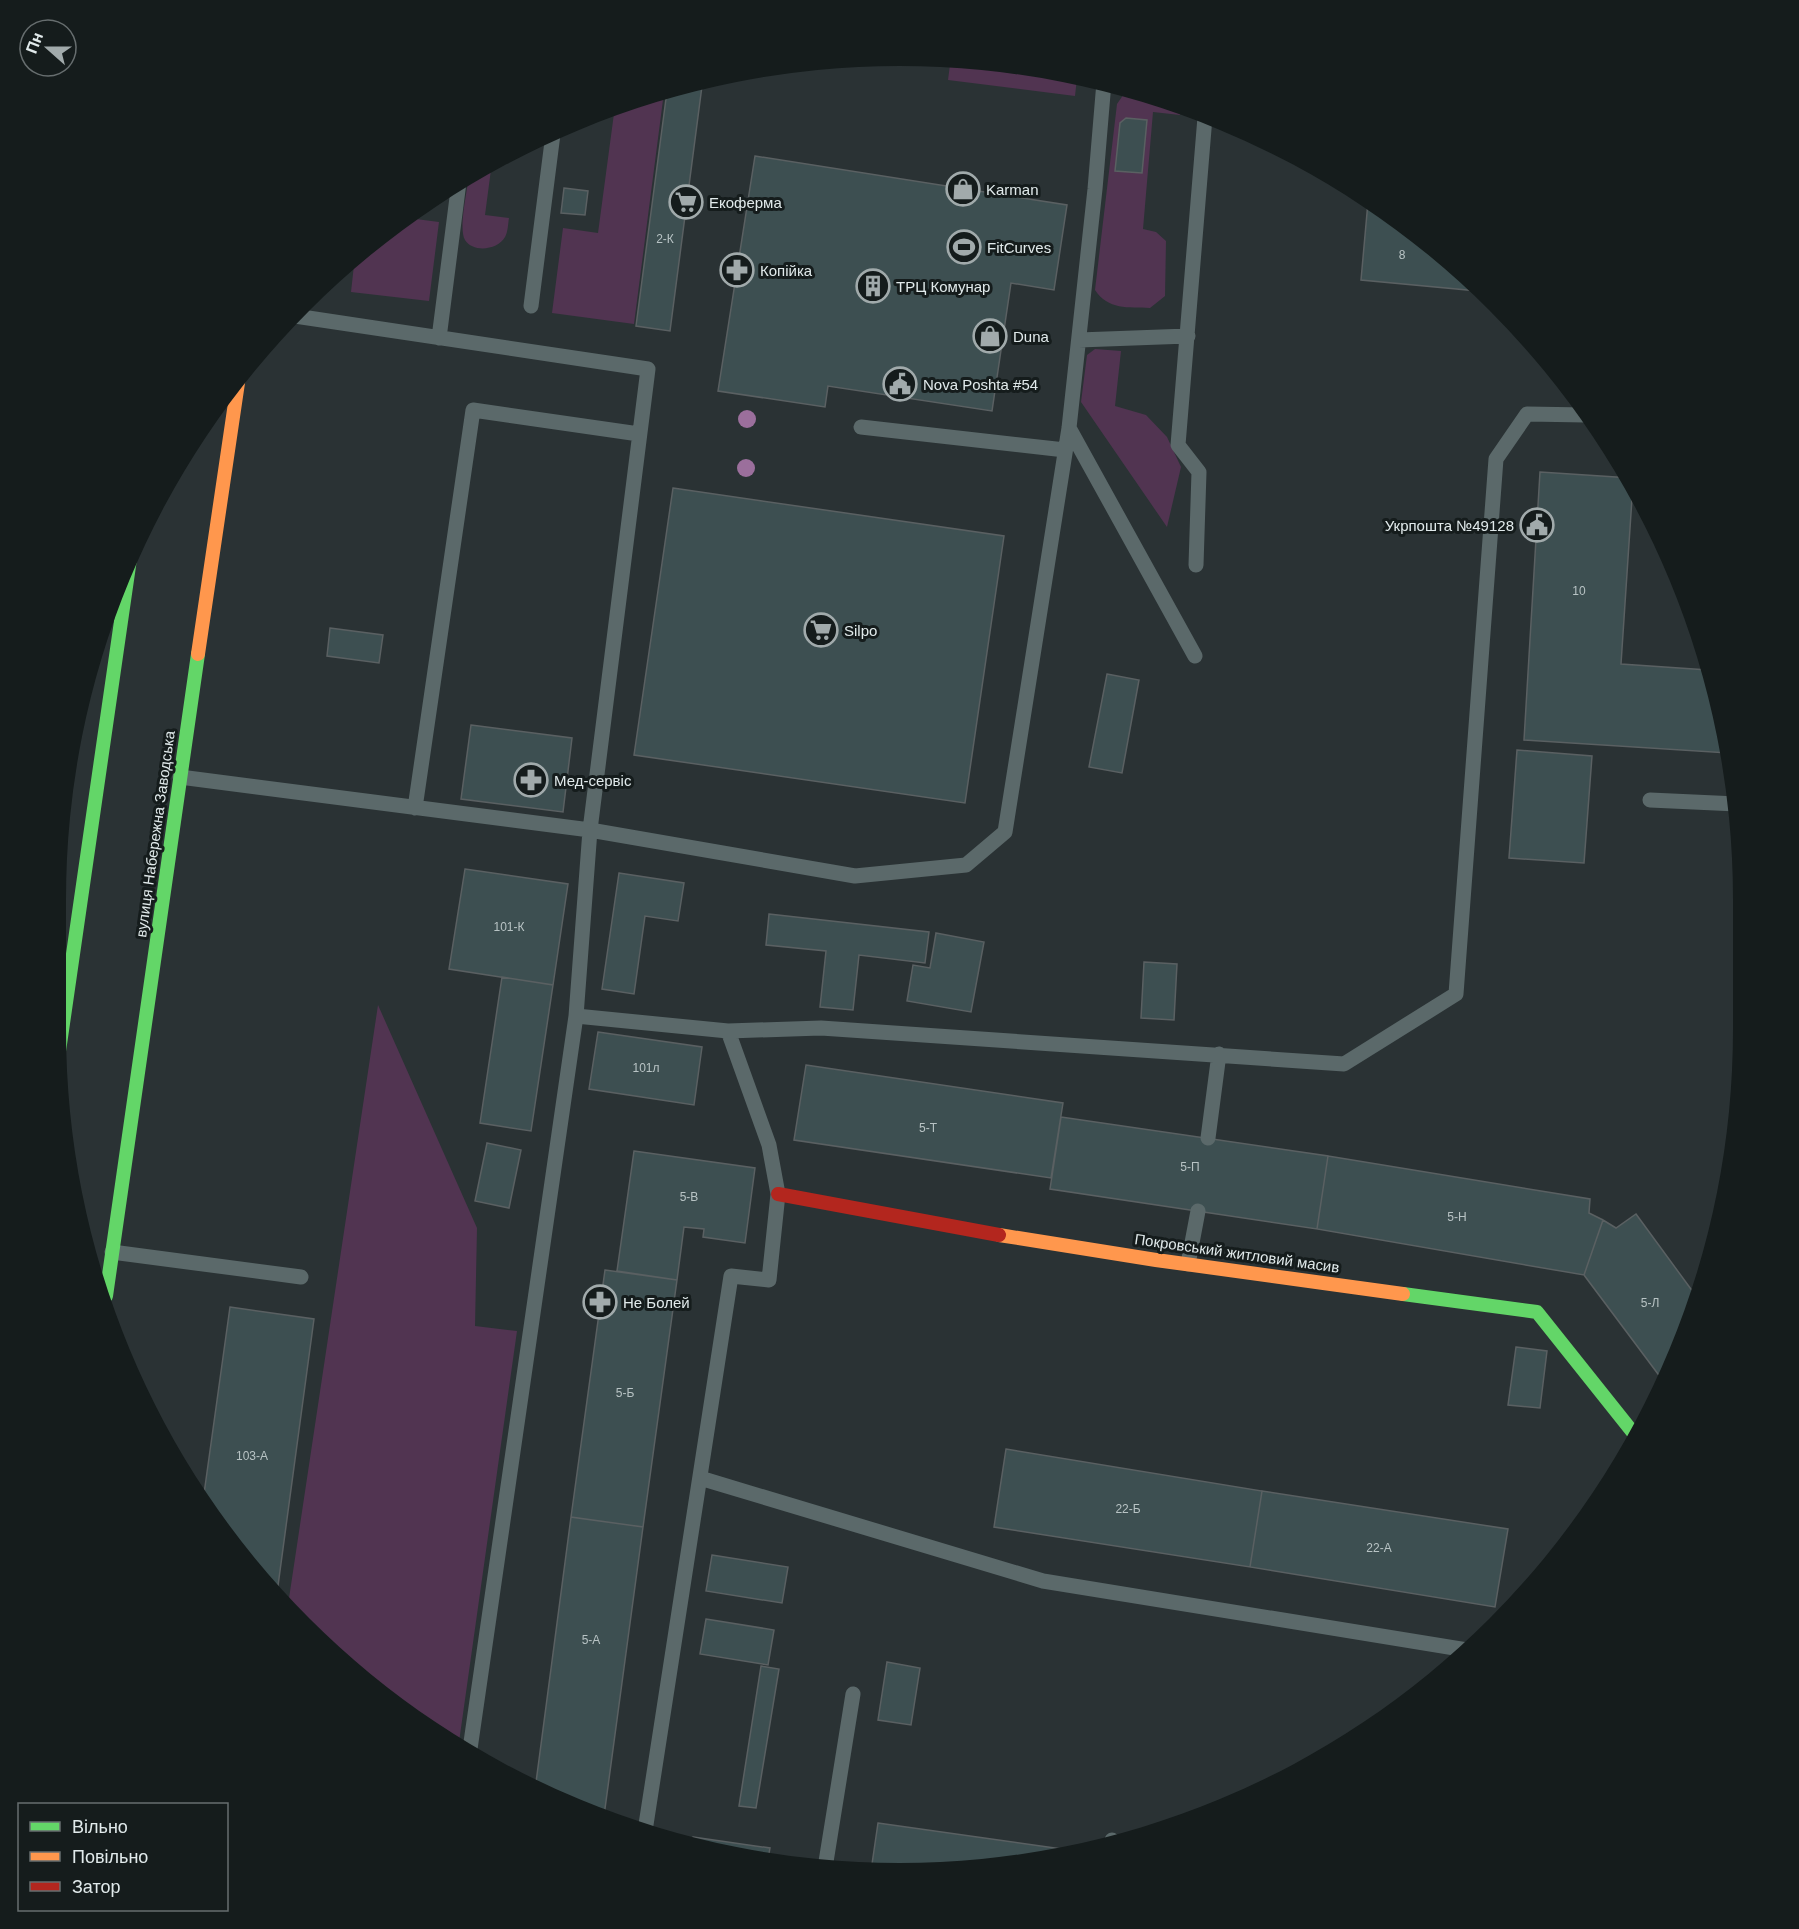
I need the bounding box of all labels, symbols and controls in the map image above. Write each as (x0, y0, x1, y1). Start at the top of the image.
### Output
north arrow (18, 18, 78, 78)
text: Пн (23, 30, 46, 56)
shop icon: Karman (945, 171, 981, 207)
place label: Karman (986, 181, 1039, 198)
supermarket icon: Екоферма (668, 184, 704, 220)
place label: Екоферма (709, 194, 782, 211)
sports icon: FitCurves (946, 229, 982, 265)
house number: 2-К (656, 232, 674, 246)
place label: FitCurves (987, 239, 1051, 256)
house number: 8 (1399, 248, 1406, 262)
pharmacy icon: Копійка (719, 252, 755, 288)
place label: Копійка (760, 262, 813, 279)
building icon: ТРЦ Комунар (855, 268, 891, 304)
place label: ТРЦ Комунар (896, 278, 990, 295)
shop icon: Duna (972, 318, 1008, 354)
place label: Duna (1013, 328, 1050, 345)
public building icon: Nova Poshta #54 (882, 366, 918, 402)
place label: Nova Poshta #54 (923, 376, 1038, 393)
public building icon: Укрпошта №49128 (1519, 507, 1555, 543)
place label: Укрпошта №49128 (1385, 517, 1514, 534)
house number: 10 (1572, 584, 1586, 598)
supermarket icon: Silpo (803, 612, 839, 648)
place label: Silpo (844, 622, 877, 639)
street label: вулиця Набережна Заводська (132, 729, 178, 938)
pharmacy icon: Мед-сервіс (513, 762, 549, 798)
place label: Мед-сервіс (554, 772, 632, 789)
house number: 101-К (493, 920, 525, 934)
house number: 101л (632, 1061, 660, 1075)
house number: 5-Т (919, 1121, 938, 1135)
house number: 5-П (1180, 1160, 1200, 1174)
house number: 5-В (680, 1190, 698, 1204)
house number: 5-Н (1447, 1210, 1467, 1224)
street label: Покровський житловий масив (1134, 1230, 1340, 1276)
pharmacy icon: Не Болей (582, 1284, 618, 1320)
place label: Не Болей (623, 1294, 690, 1311)
house number: 5-Л (1641, 1296, 1659, 1310)
house number: 5-Б (616, 1386, 634, 1400)
house number: 103-А (236, 1449, 268, 1463)
house number: 22-Б (1115, 1502, 1141, 1516)
house number: 22-А (1366, 1541, 1392, 1555)
house number: 5-А (582, 1633, 600, 1647)
legend (18, 1803, 228, 1911)
text: Вільно (72, 1817, 128, 1837)
text: Повільно (72, 1847, 148, 1867)
text: Затор (72, 1877, 121, 1897)

